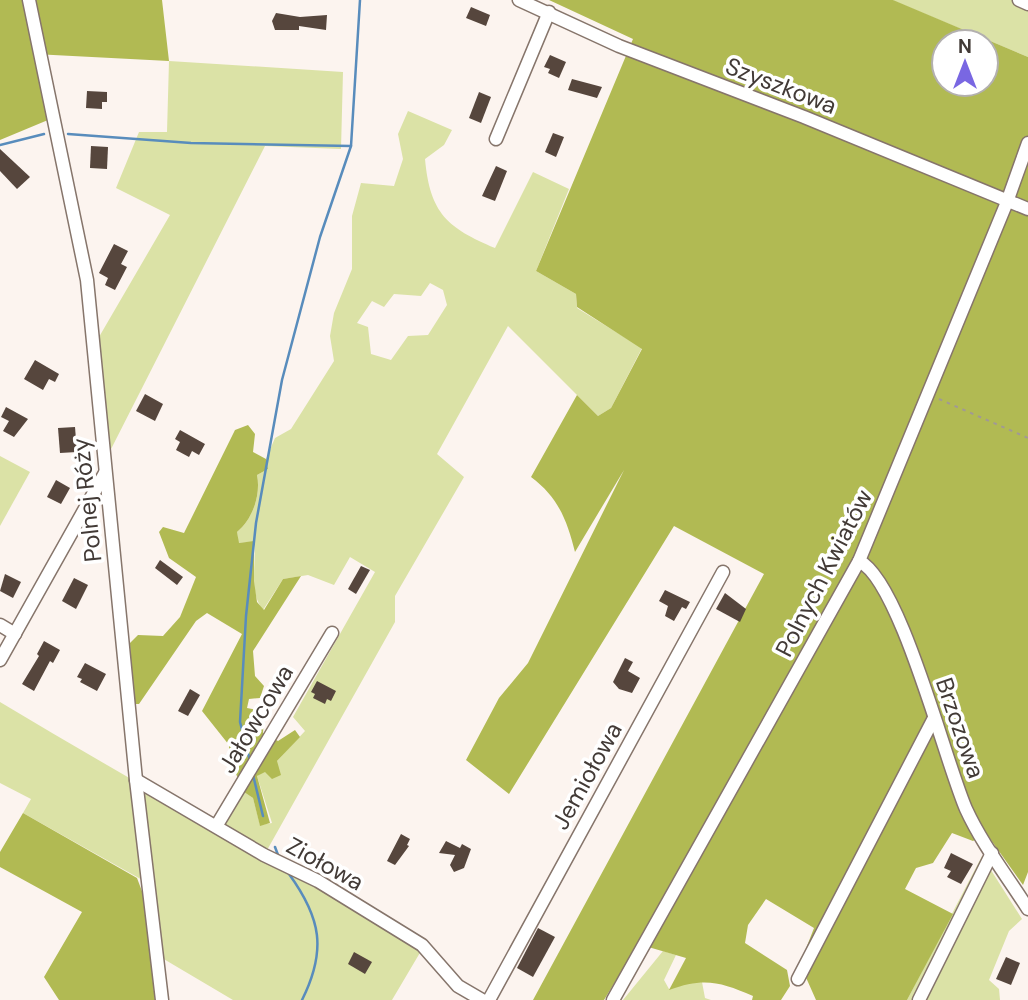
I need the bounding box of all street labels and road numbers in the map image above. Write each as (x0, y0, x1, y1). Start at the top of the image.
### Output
street label: Szyszkowa (721, 50, 841, 121)
street label: Polnej Róży (65, 436, 108, 564)
street label: Polnych Kwiatów (768, 484, 879, 662)
street label: Jałowcowa (211, 659, 300, 779)
street label: Brzozowa (929, 673, 992, 782)
street label: Jemiołowa (544, 717, 629, 835)
street label: Ziołowa (281, 830, 369, 897)

